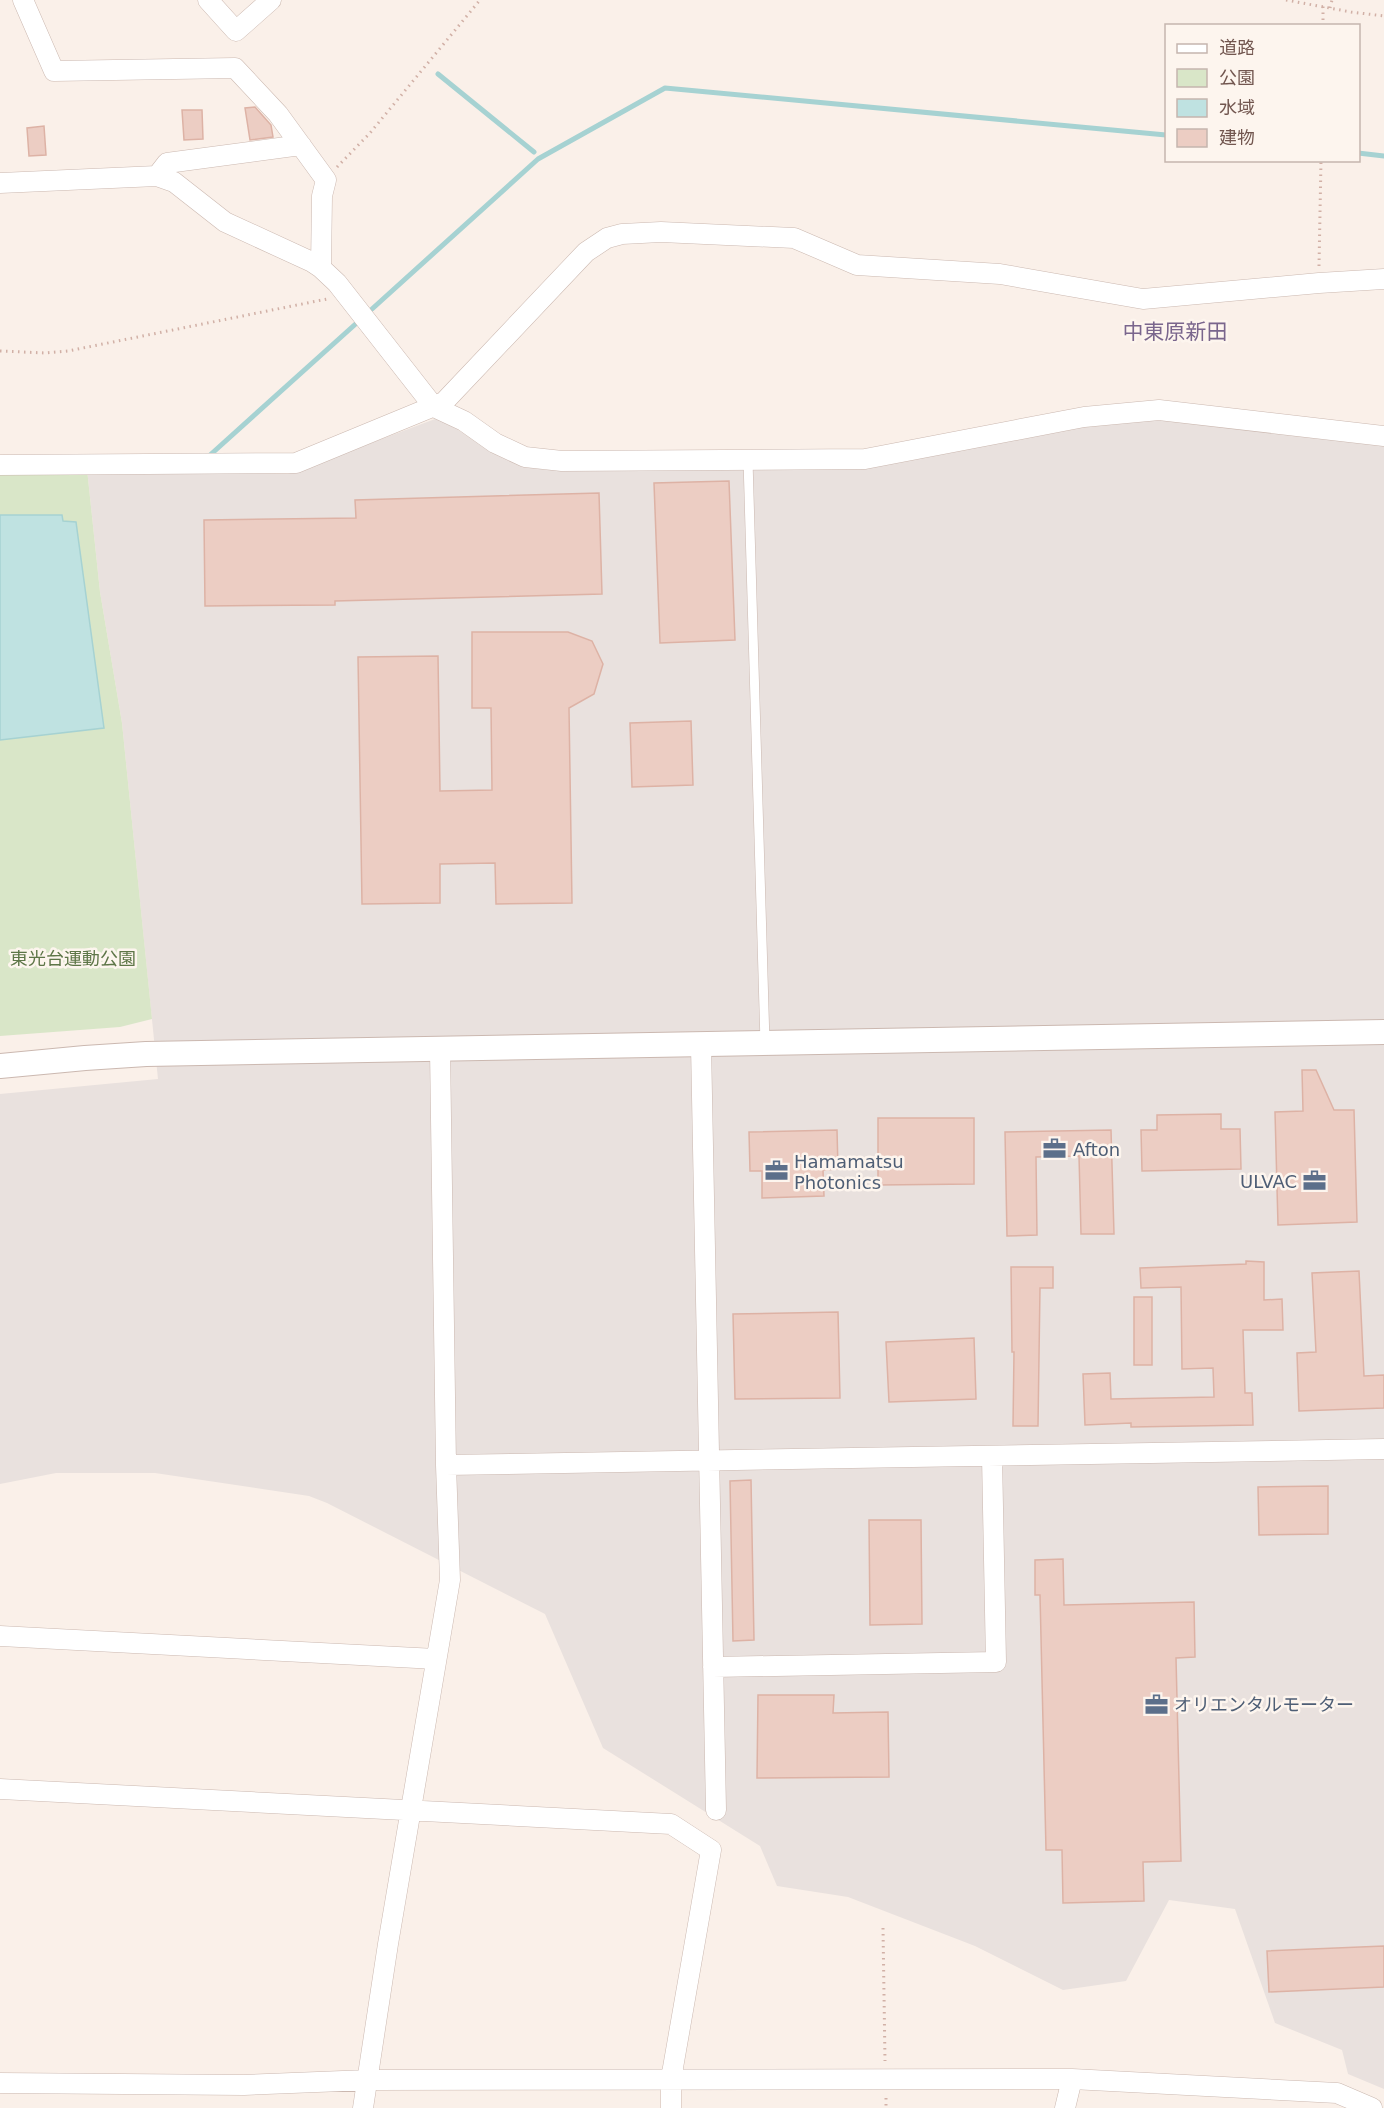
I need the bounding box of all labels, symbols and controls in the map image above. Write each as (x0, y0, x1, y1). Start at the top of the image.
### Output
legend (1165, 24, 1360, 162)
text: 道路 (1219, 37, 1255, 58)
text: 公園 (1219, 67, 1255, 88)
text: 水域 (1219, 97, 1255, 118)
text: 建物 (1219, 127, 1255, 148)
district label: 中東原新田 (1123, 320, 1228, 344)
park label: 東光台運動公園 (10, 948, 136, 969)
office icon: Afton (1042, 1136, 1068, 1162)
place label: Afton (1073, 1139, 1120, 1160)
place label: Hamamatsu Photonics (794, 1151, 904, 1193)
office icon: Hamamatsu Photonics (763, 1158, 789, 1184)
office icon: ULVAC (1302, 1168, 1328, 1194)
place label: ULVAC (1240, 1171, 1297, 1192)
office icon: オリエンタルモーター (1143, 1691, 1169, 1717)
place label: オリエンタルモーター (1174, 1694, 1354, 1715)

